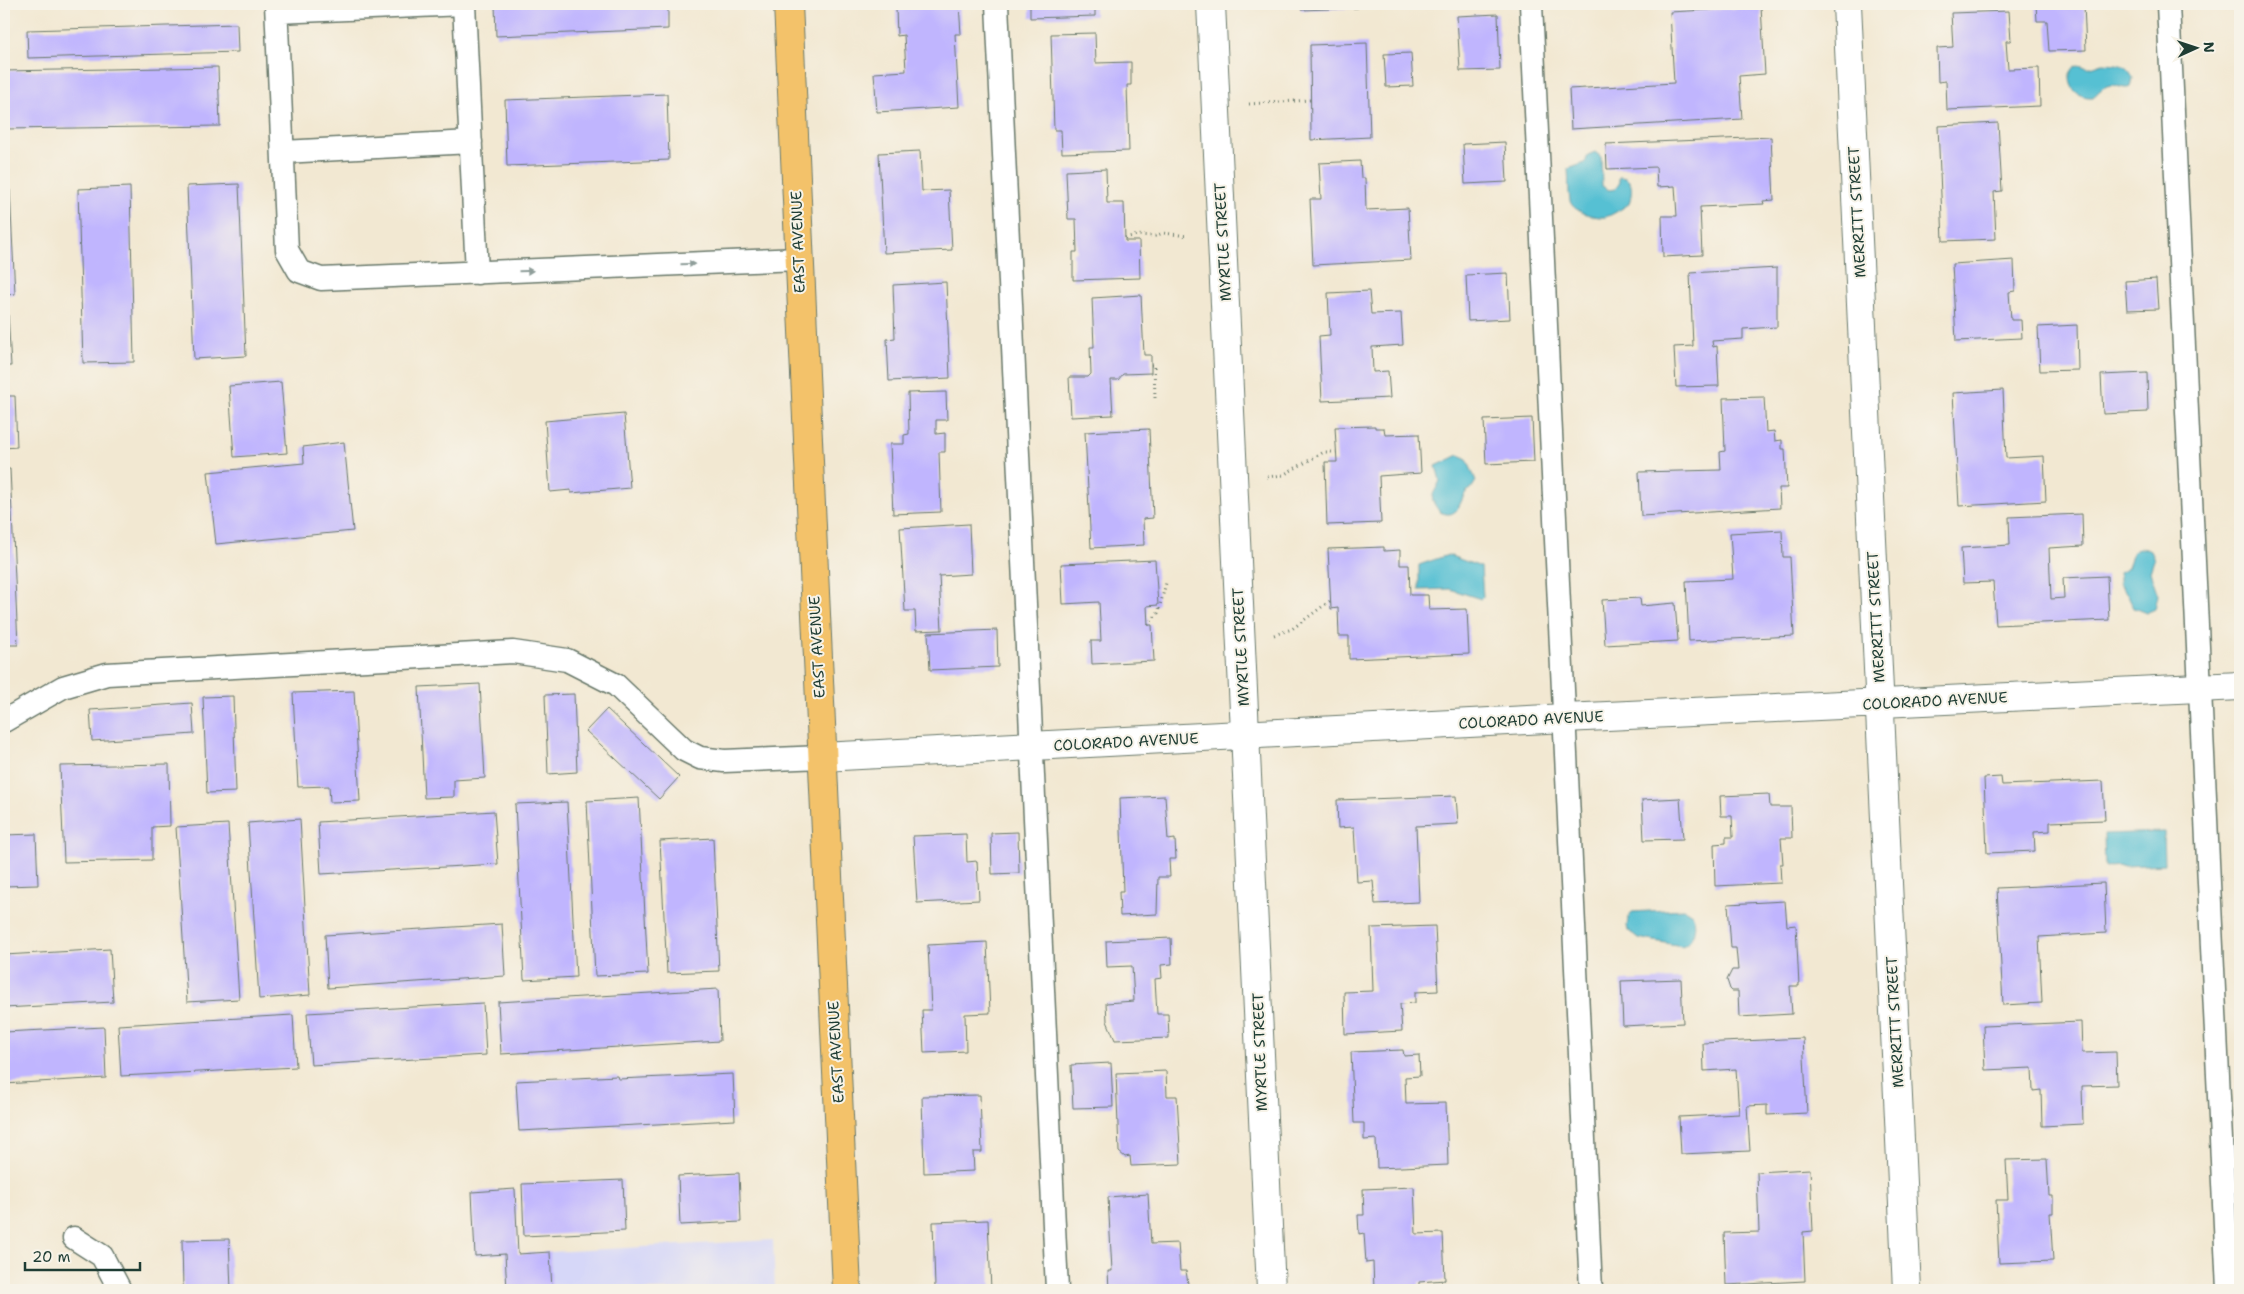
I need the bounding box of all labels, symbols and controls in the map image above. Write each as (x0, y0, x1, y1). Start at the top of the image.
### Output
north arrow (2172, 22, 2222, 72)
text: N (2200, 41, 2218, 53)
street label: MERRITT STREET (1844, 146, 1870, 278)
street label: MYRTLE STREET (1210, 182, 1236, 302)
street label: EAST AVENUE (786, 190, 810, 294)
one-way arrow (680, 259, 696, 267)
one-way arrow (518, 266, 534, 274)
street label: MERRITT STREET (1863, 551, 1889, 683)
street label: MYRTLE STREET (1228, 587, 1254, 707)
street label: EAST AVENUE (804, 595, 830, 699)
street label: COLORADO AVENUE (1862, 687, 2008, 715)
street label: COLORADO AVENUE (1458, 706, 1604, 734)
street label: COLORADO AVENUE (1053, 728, 1199, 756)
street label: MERRITT STREET (1882, 956, 1908, 1088)
street label: MYRTLE STREET (1248, 992, 1272, 1112)
street label: EAST AVENUE (823, 1000, 849, 1104)
scale bar (25, 1239, 140, 1271)
text: 20 m (32, 1247, 71, 1267)

